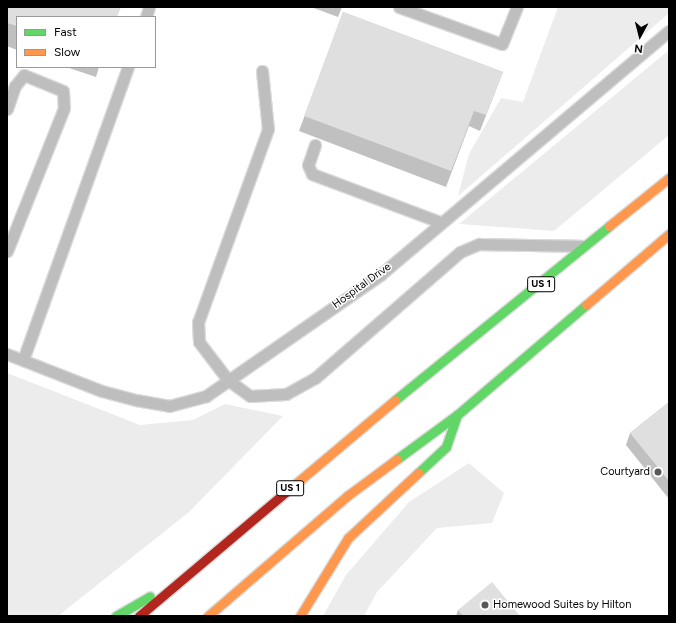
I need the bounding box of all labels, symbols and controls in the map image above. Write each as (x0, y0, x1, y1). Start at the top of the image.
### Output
legend (16, 16, 156, 68)
north arrow (620, 16, 660, 56)
text: Fast (54, 25, 77, 39)
text: N (633, 41, 644, 55)
text: Slow (54, 45, 80, 59)
street label: Hospital Drive (330, 260, 394, 312)
road number: US 1 (527, 276, 555, 292)
place label: Courtyard (600, 465, 650, 479)
marker: Courtyard (653, 467, 663, 477)
road number: US 1 (276, 480, 304, 496)
place label: Homewood Suites by Hilton (493, 598, 631, 612)
marker: Homewood Suites by Hilton (480, 600, 490, 610)

